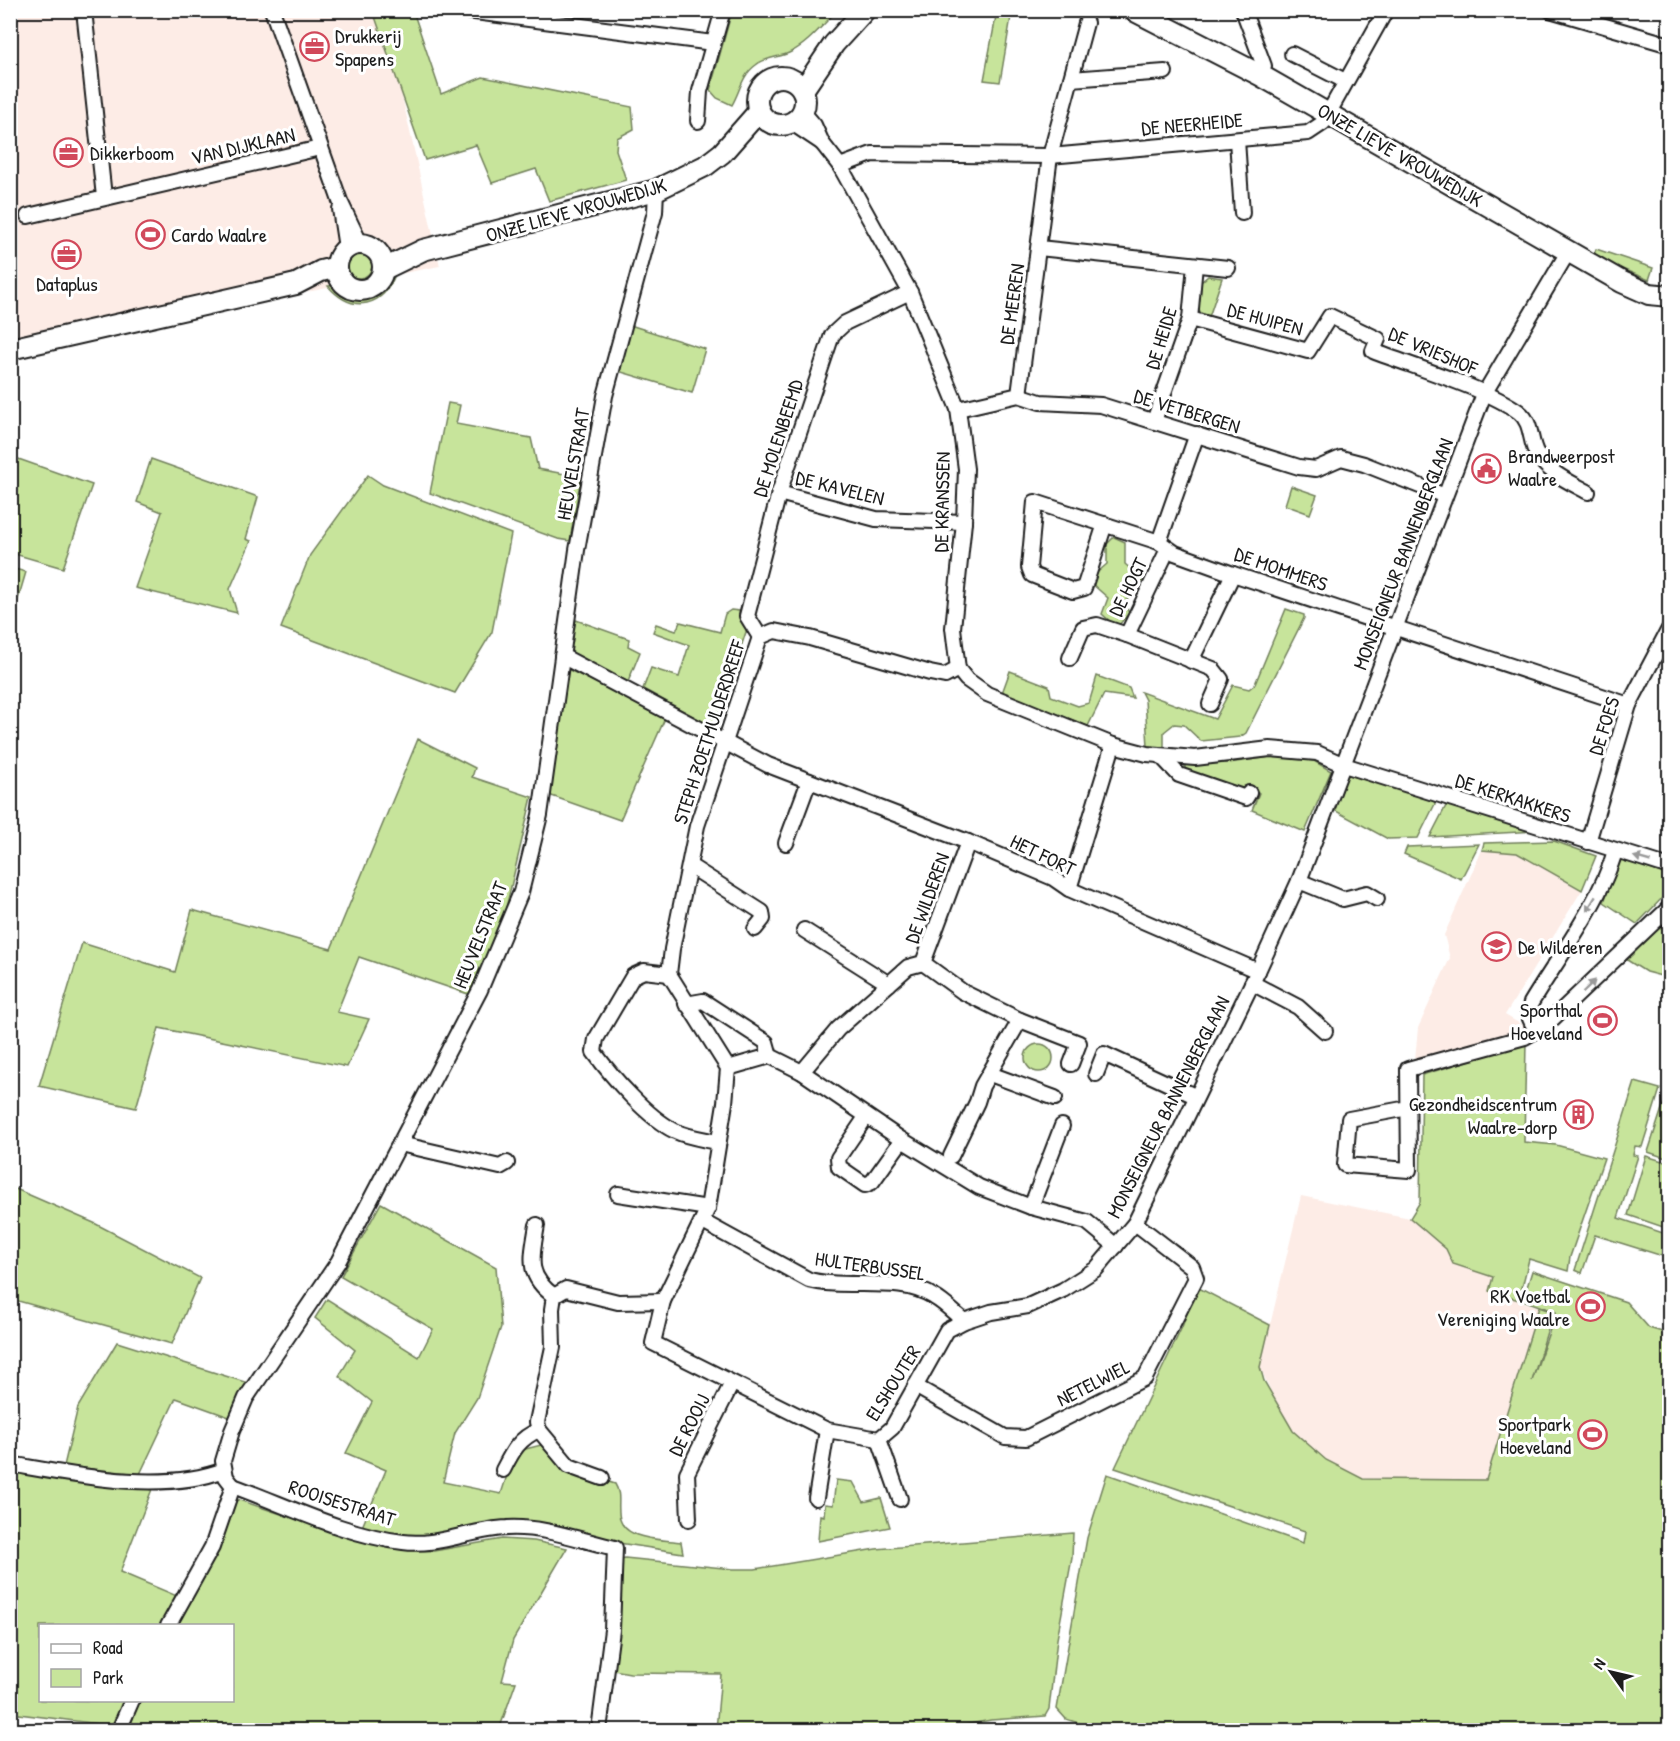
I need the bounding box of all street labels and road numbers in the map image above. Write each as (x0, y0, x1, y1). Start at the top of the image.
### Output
street label: ONZE LIEVE VROUWEDIJK (1313, 96, 1488, 213)
street label: DE NEERHEIDE (1140, 106, 1244, 141)
street label: VAN DIJKLAAN (188, 120, 298, 171)
street label: ONZE LIEVE VROUWEDIJK (482, 171, 670, 248)
street label: DE MEEREN (992, 262, 1031, 346)
street label: DE HUIPEN (1224, 295, 1306, 342)
street label: DE HEIDE (1138, 303, 1183, 372)
street label: DE VRIESHOF (1385, 320, 1482, 382)
street label: DE MOLENBEEMD (746, 375, 809, 500)
street label: DE VETBERGEN (1131, 382, 1243, 439)
street label: HEUVELSTRAAT (549, 405, 596, 522)
street label: MONSEIGNEUR BANNENBERGLAAN (1346, 434, 1459, 674)
street label: DE KRANSSEN (927, 451, 956, 553)
street label: DE KAVELEN (793, 464, 887, 512)
street label: DE MOMMERS (1231, 540, 1331, 597)
street label: DE HOGT (1102, 552, 1154, 621)
street label: STEPH ZOETMULDERDREEF (666, 636, 751, 827)
street label: DE FOES (1581, 693, 1626, 758)
street label: DE KERKAKKERS (1452, 766, 1574, 829)
street label: HET FORT (1006, 827, 1081, 882)
street label: DE WILDEREN (898, 849, 955, 947)
street label: HEUVELSTRAAT (446, 877, 513, 992)
street label: MONSEIGNEUR BANNENBERGLAAN (1100, 991, 1235, 1223)
street label: HULTERBUSSEL (813, 1244, 927, 1287)
street label: ELSHOUTER (859, 1340, 926, 1426)
street label: NETELWIEL (1052, 1353, 1134, 1412)
street label: DE ROOIJ (661, 1389, 716, 1460)
street label: ROOISESTRAAT (285, 1473, 399, 1533)

